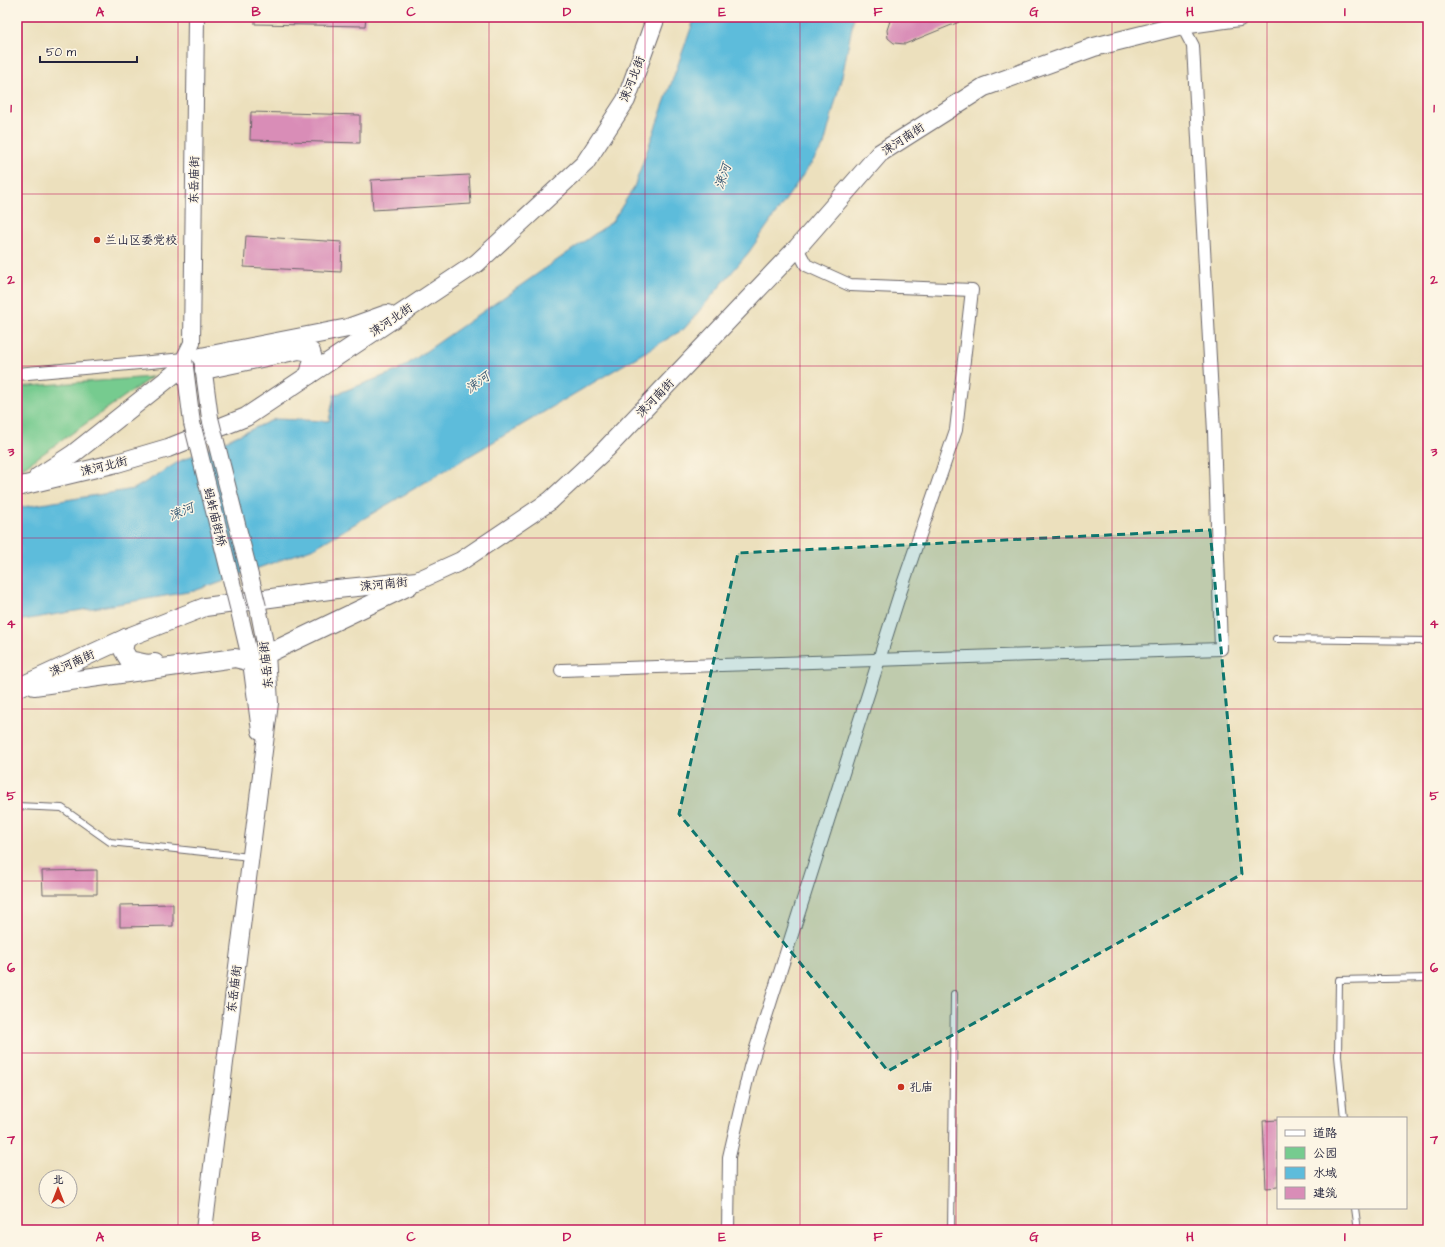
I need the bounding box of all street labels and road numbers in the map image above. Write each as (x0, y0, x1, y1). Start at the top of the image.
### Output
street label: 涑河北街 (616, 54, 649, 105)
street label: 涑河南街 (879, 119, 928, 160)
street label: 东岳庙街 (186, 156, 203, 204)
street label: 涑河北街 (367, 300, 416, 341)
street label: 涑河南街 (633, 375, 678, 422)
street label: 涑河北街 (79, 452, 129, 481)
street label: 蚂蚱庙街桥 (199, 486, 230, 549)
street label: 涑河南街 (359, 574, 409, 595)
street label: 东岳庙街 (256, 640, 277, 690)
street label: 涑河南街 (47, 646, 98, 681)
street label: 东岳庙街 (223, 964, 246, 1014)

